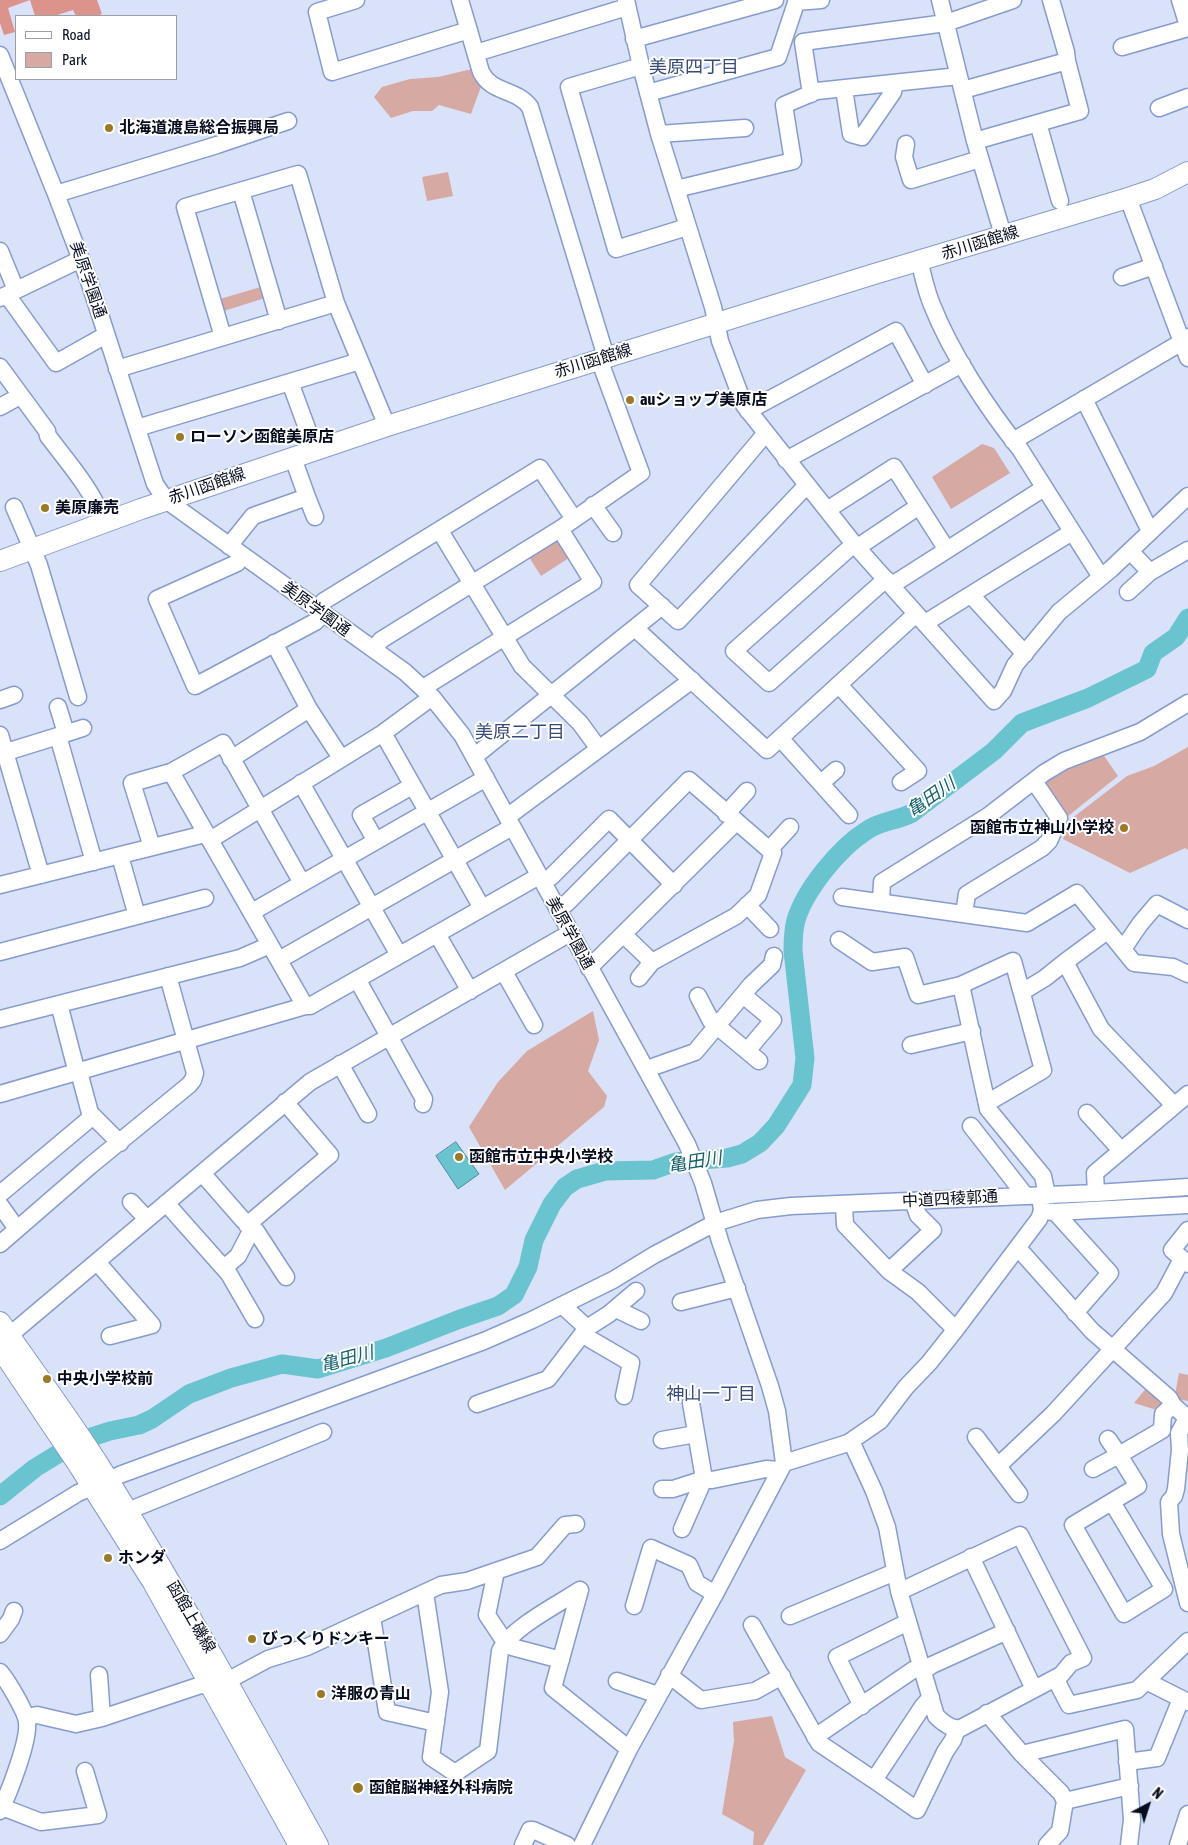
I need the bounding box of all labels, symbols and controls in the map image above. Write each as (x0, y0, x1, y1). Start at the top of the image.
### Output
legend (15, 15, 178, 80)
text: Road (62, 26, 91, 43)
text: Park (62, 51, 87, 68)
district label: 美原四丁目 (649, 56, 739, 78)
place label: 北海道渡島総合振興局 (119, 118, 279, 138)
marker: 北海道渡島総合振興局 (103, 122, 115, 134)
street label: 赤川函館線 (939, 222, 1021, 264)
street label: 美原学園通 (66, 239, 110, 321)
street label: 赤川函館線 (552, 340, 634, 382)
place label: auショップ美原店 (640, 390, 767, 410)
marker: auショップ美原店 (624, 394, 636, 406)
place label: ローソン函館美原店 (190, 427, 334, 447)
marker: ローソン函館美原店 (174, 431, 186, 443)
street label: 赤川函館線 (166, 464, 248, 508)
place label: 美原廉売 (55, 498, 119, 518)
marker: 美原廉売 (39, 502, 51, 514)
street label: 美原学園通 (278, 578, 354, 640)
district label: 美原二丁目 (475, 721, 565, 743)
water label: 亀田川 (903, 773, 959, 821)
place label: 函館市立神山小学校 (970, 818, 1114, 838)
marker: 函館市立神山小学校 (1118, 822, 1130, 834)
street label: 美原学園通 (542, 893, 598, 973)
place label: 函館市立中央小学校 (469, 1147, 613, 1167)
water label: 亀田川 (667, 1147, 723, 1177)
marker: 函館市立中央小学校 (453, 1151, 465, 1163)
street label: 中道四稜郭通 (902, 1187, 998, 1211)
water label: 亀田川 (318, 1342, 376, 1376)
place label: 中央小学校前 (57, 1369, 153, 1389)
marker: 中央小学校前 (41, 1373, 53, 1385)
district label: 神山一丁目 (666, 1383, 756, 1405)
place label: ホンダ (118, 1548, 166, 1568)
marker: ホンダ (102, 1552, 114, 1564)
street label: 函館上磯線 (163, 1578, 219, 1656)
place label: びっくりドンキー (262, 1629, 390, 1649)
marker: びっくりドンキー (246, 1633, 258, 1645)
place label: 洋服の青山 (331, 1684, 411, 1704)
marker: 洋服の青山 (315, 1688, 327, 1700)
place label: 函館脳神経外科病院 (369, 1778, 513, 1798)
north arrow (1123, 1780, 1173, 1830)
marker: 函館脳神経外科病院 (351, 1781, 365, 1795)
text: N (1149, 1785, 1166, 1802)

